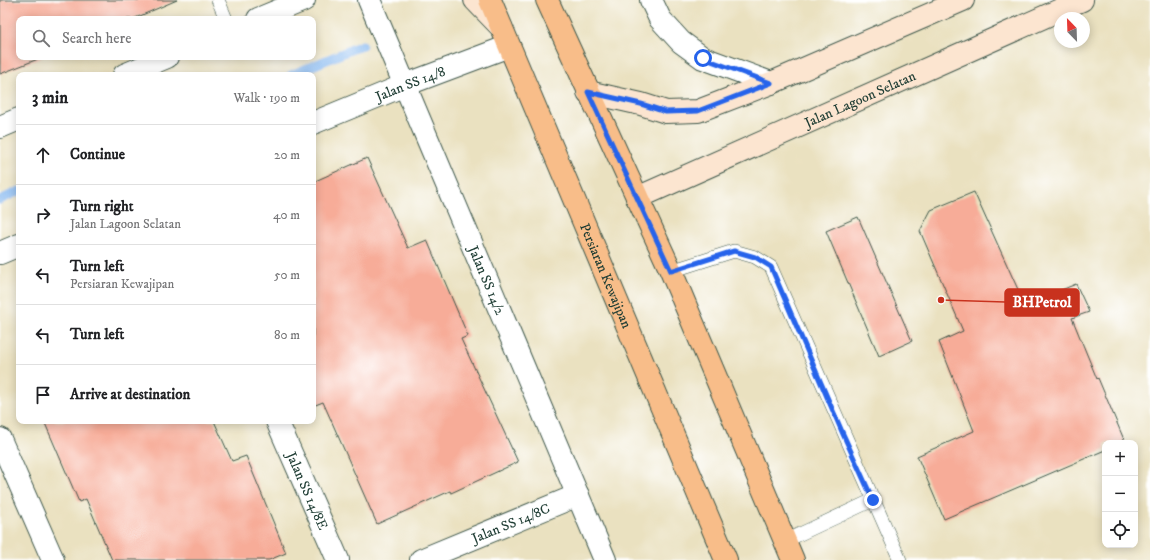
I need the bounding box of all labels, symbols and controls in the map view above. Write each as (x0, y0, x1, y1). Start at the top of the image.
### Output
north arrow (1054, 12, 1090, 48)
search box (16, 16, 316, 60)
icon: search (30, 27, 52, 49)
text: Search here (62, 29, 131, 48)
route start (694, 49, 712, 67)
street label: Jalan SS 14/8 (371, 63, 448, 107)
street label: Jalan Lagoon Selatan (800, 67, 919, 133)
text: 3 min (32, 87, 68, 109)
text: Walk · 190 m (234, 90, 300, 106)
icon: ahead (32, 144, 54, 166)
text: Continue (70, 145, 125, 164)
text: 20 m (274, 147, 300, 163)
text: Turn right (70, 197, 133, 216)
icon: right (32, 204, 54, 226)
text: 40 m (273, 207, 300, 223)
text: Jalan Lagoon Selatan (70, 216, 181, 232)
street label: Persiaran Kewajipan (575, 221, 636, 332)
street label: Jalan SS 14/2 (463, 241, 509, 318)
text: Turn left (70, 257, 124, 276)
icon: left (32, 264, 54, 286)
text: 50 m (274, 267, 300, 283)
text: Persiaran Kewajipan (70, 276, 174, 292)
callout: BHPetrol (1005, 289, 1079, 316)
text: BHPetrol (1013, 293, 1072, 312)
icon: left (32, 324, 54, 346)
text: Turn left (70, 325, 124, 344)
text: 80 m (274, 327, 300, 343)
icon: arrive (32, 384, 54, 406)
text: Arrive at destination (70, 385, 190, 404)
map controls (1102, 440, 1138, 548)
button: + (1102, 440, 1138, 476)
street label: Jalan SS 14/8E (281, 447, 332, 533)
button: − (1102, 476, 1138, 512)
route end (864, 491, 882, 509)
street label: Jalan SS 14/8C (467, 500, 553, 549)
button: locate (1102, 512, 1138, 548)

